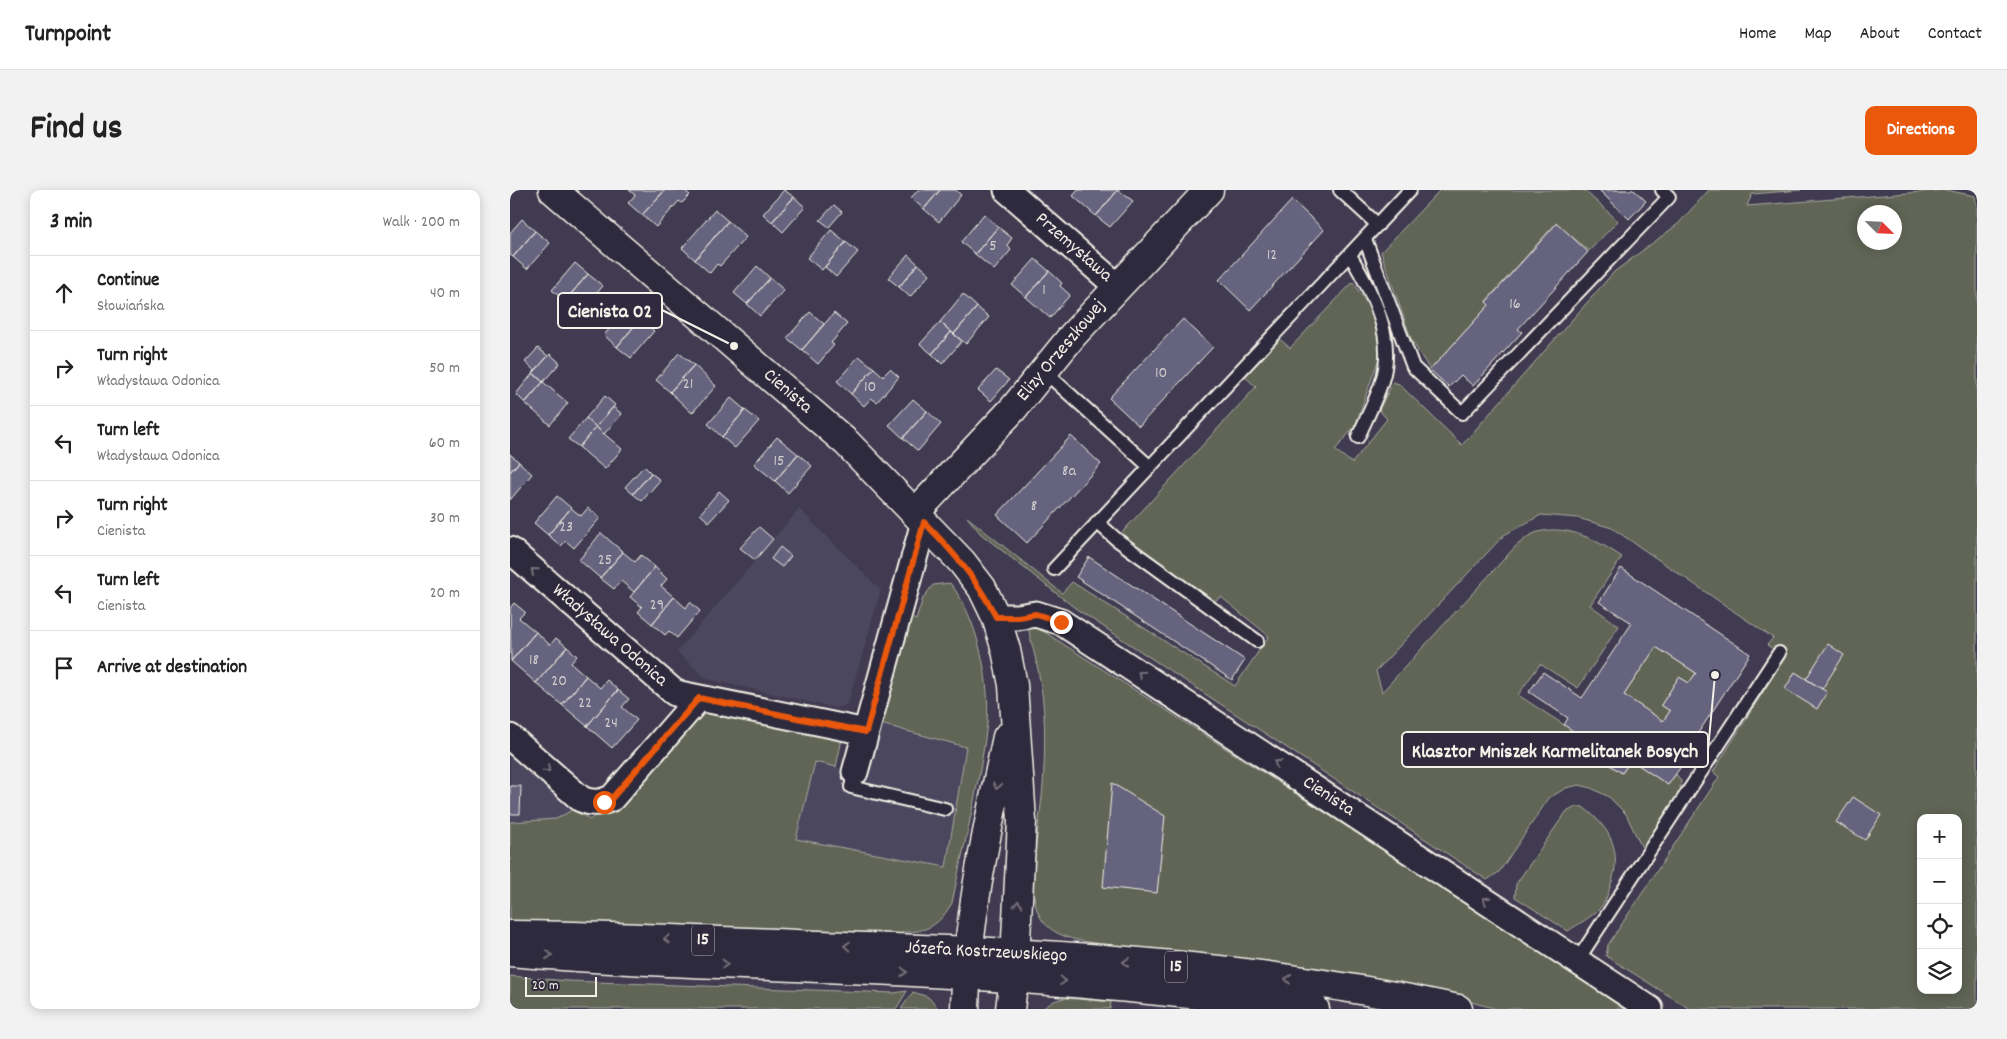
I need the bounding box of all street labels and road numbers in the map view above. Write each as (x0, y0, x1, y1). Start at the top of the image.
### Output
street label: Przemysława (1028, 207, 1118, 290)
street label: Elizy Orzeszkowej (1011, 294, 1113, 408)
street label: Cienista (756, 363, 818, 422)
street label: Władysława Odonica (545, 578, 674, 695)
street label: Cienista (1297, 770, 1360, 825)
road number: 15 (692, 924, 714, 956)
street label: Józefa Kostrzewskiego (904, 935, 1068, 971)
road number: 15 (1165, 952, 1187, 982)

